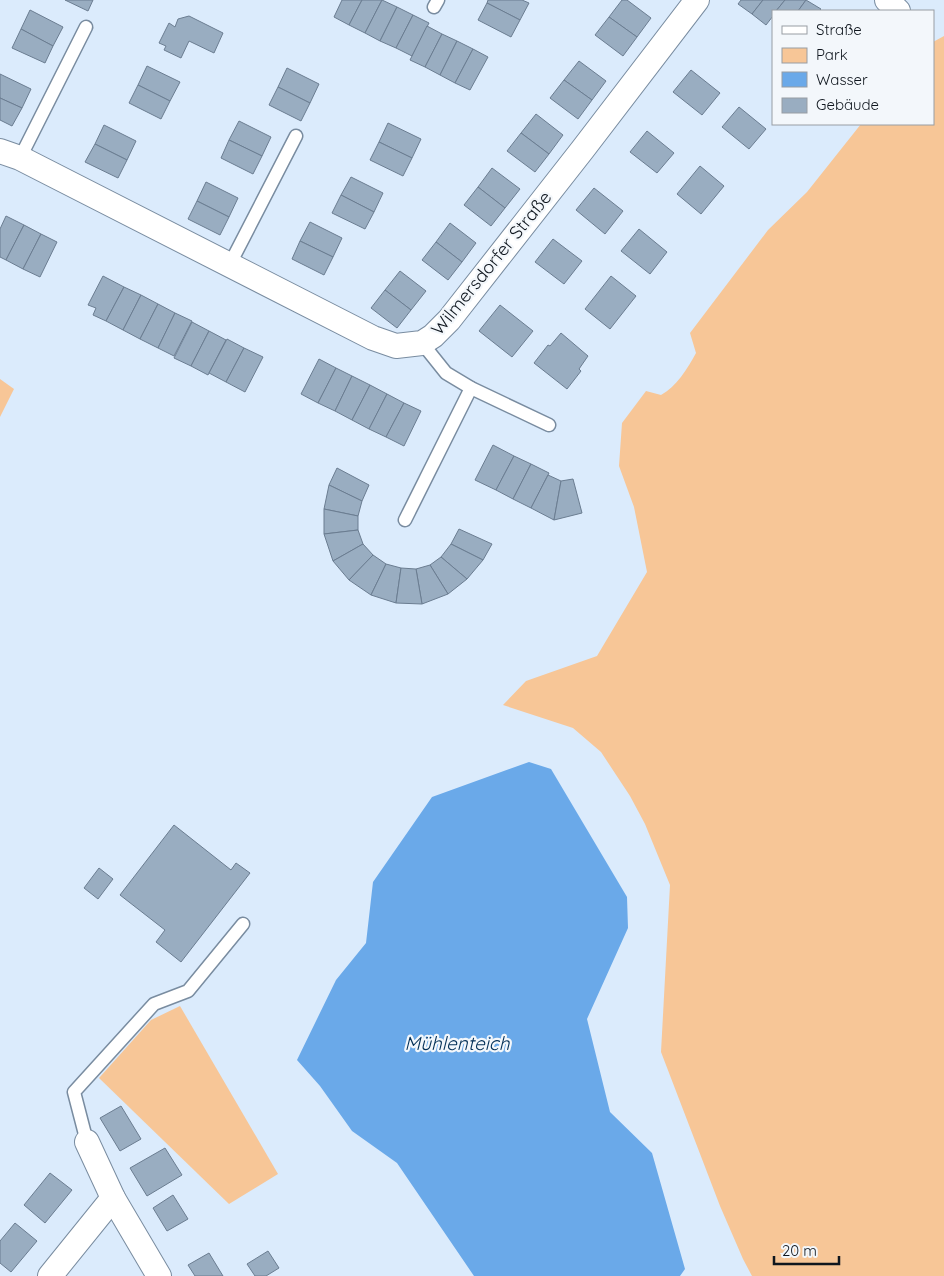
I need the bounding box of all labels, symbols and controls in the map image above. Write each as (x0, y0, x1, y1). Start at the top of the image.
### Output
legend (772, 10, 934, 125)
text: Straße (816, 20, 862, 39)
text: Park (816, 45, 848, 64)
text: Wasser (816, 70, 868, 89)
text: Gebäude (816, 95, 879, 114)
street label: Wilmersdorfer Straße (426, 186, 556, 340)
water label: Mühlenteich (405, 1031, 511, 1055)
scale bar (774, 1234, 839, 1266)
text: 20 m (782, 1241, 817, 1260)

